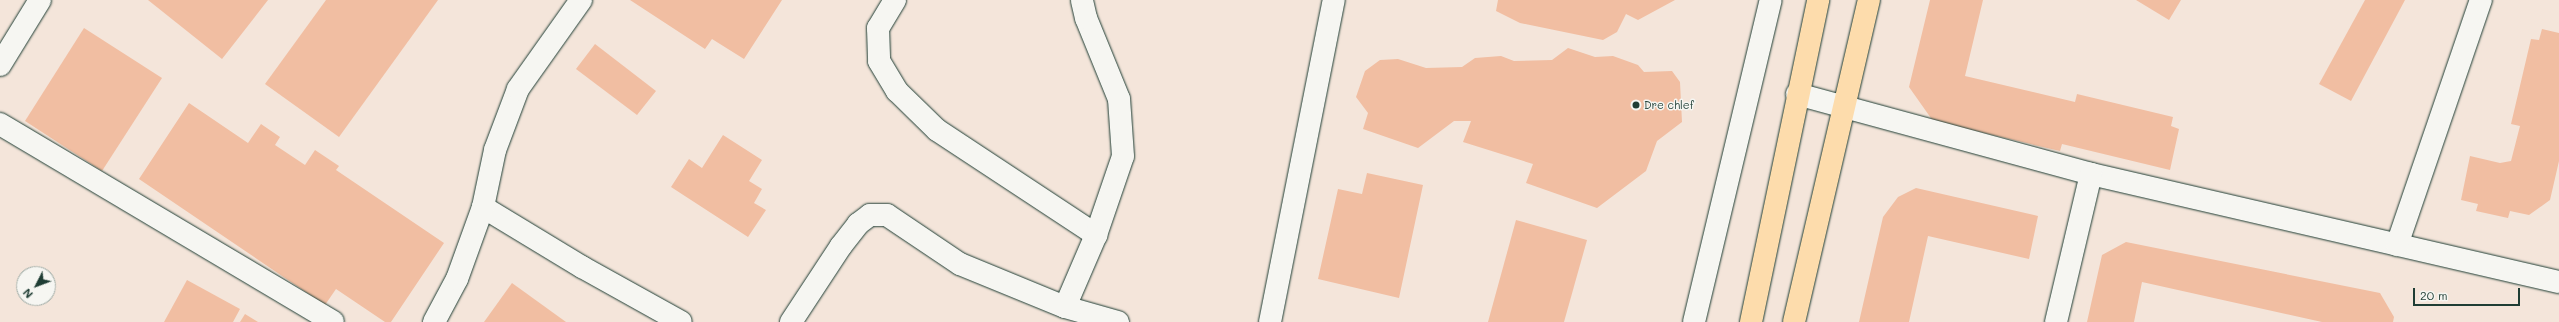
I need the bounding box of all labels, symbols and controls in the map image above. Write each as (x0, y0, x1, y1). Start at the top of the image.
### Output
place label: Dre chlef (1644, 98, 1694, 112)
marker: Dre chlef (1631, 100, 1641, 110)
north arrow (16, 266, 56, 306)
scale bar (2415, 280, 2522, 306)
text: N (19, 286, 36, 302)
text: 20 m (2420, 287, 2448, 303)

